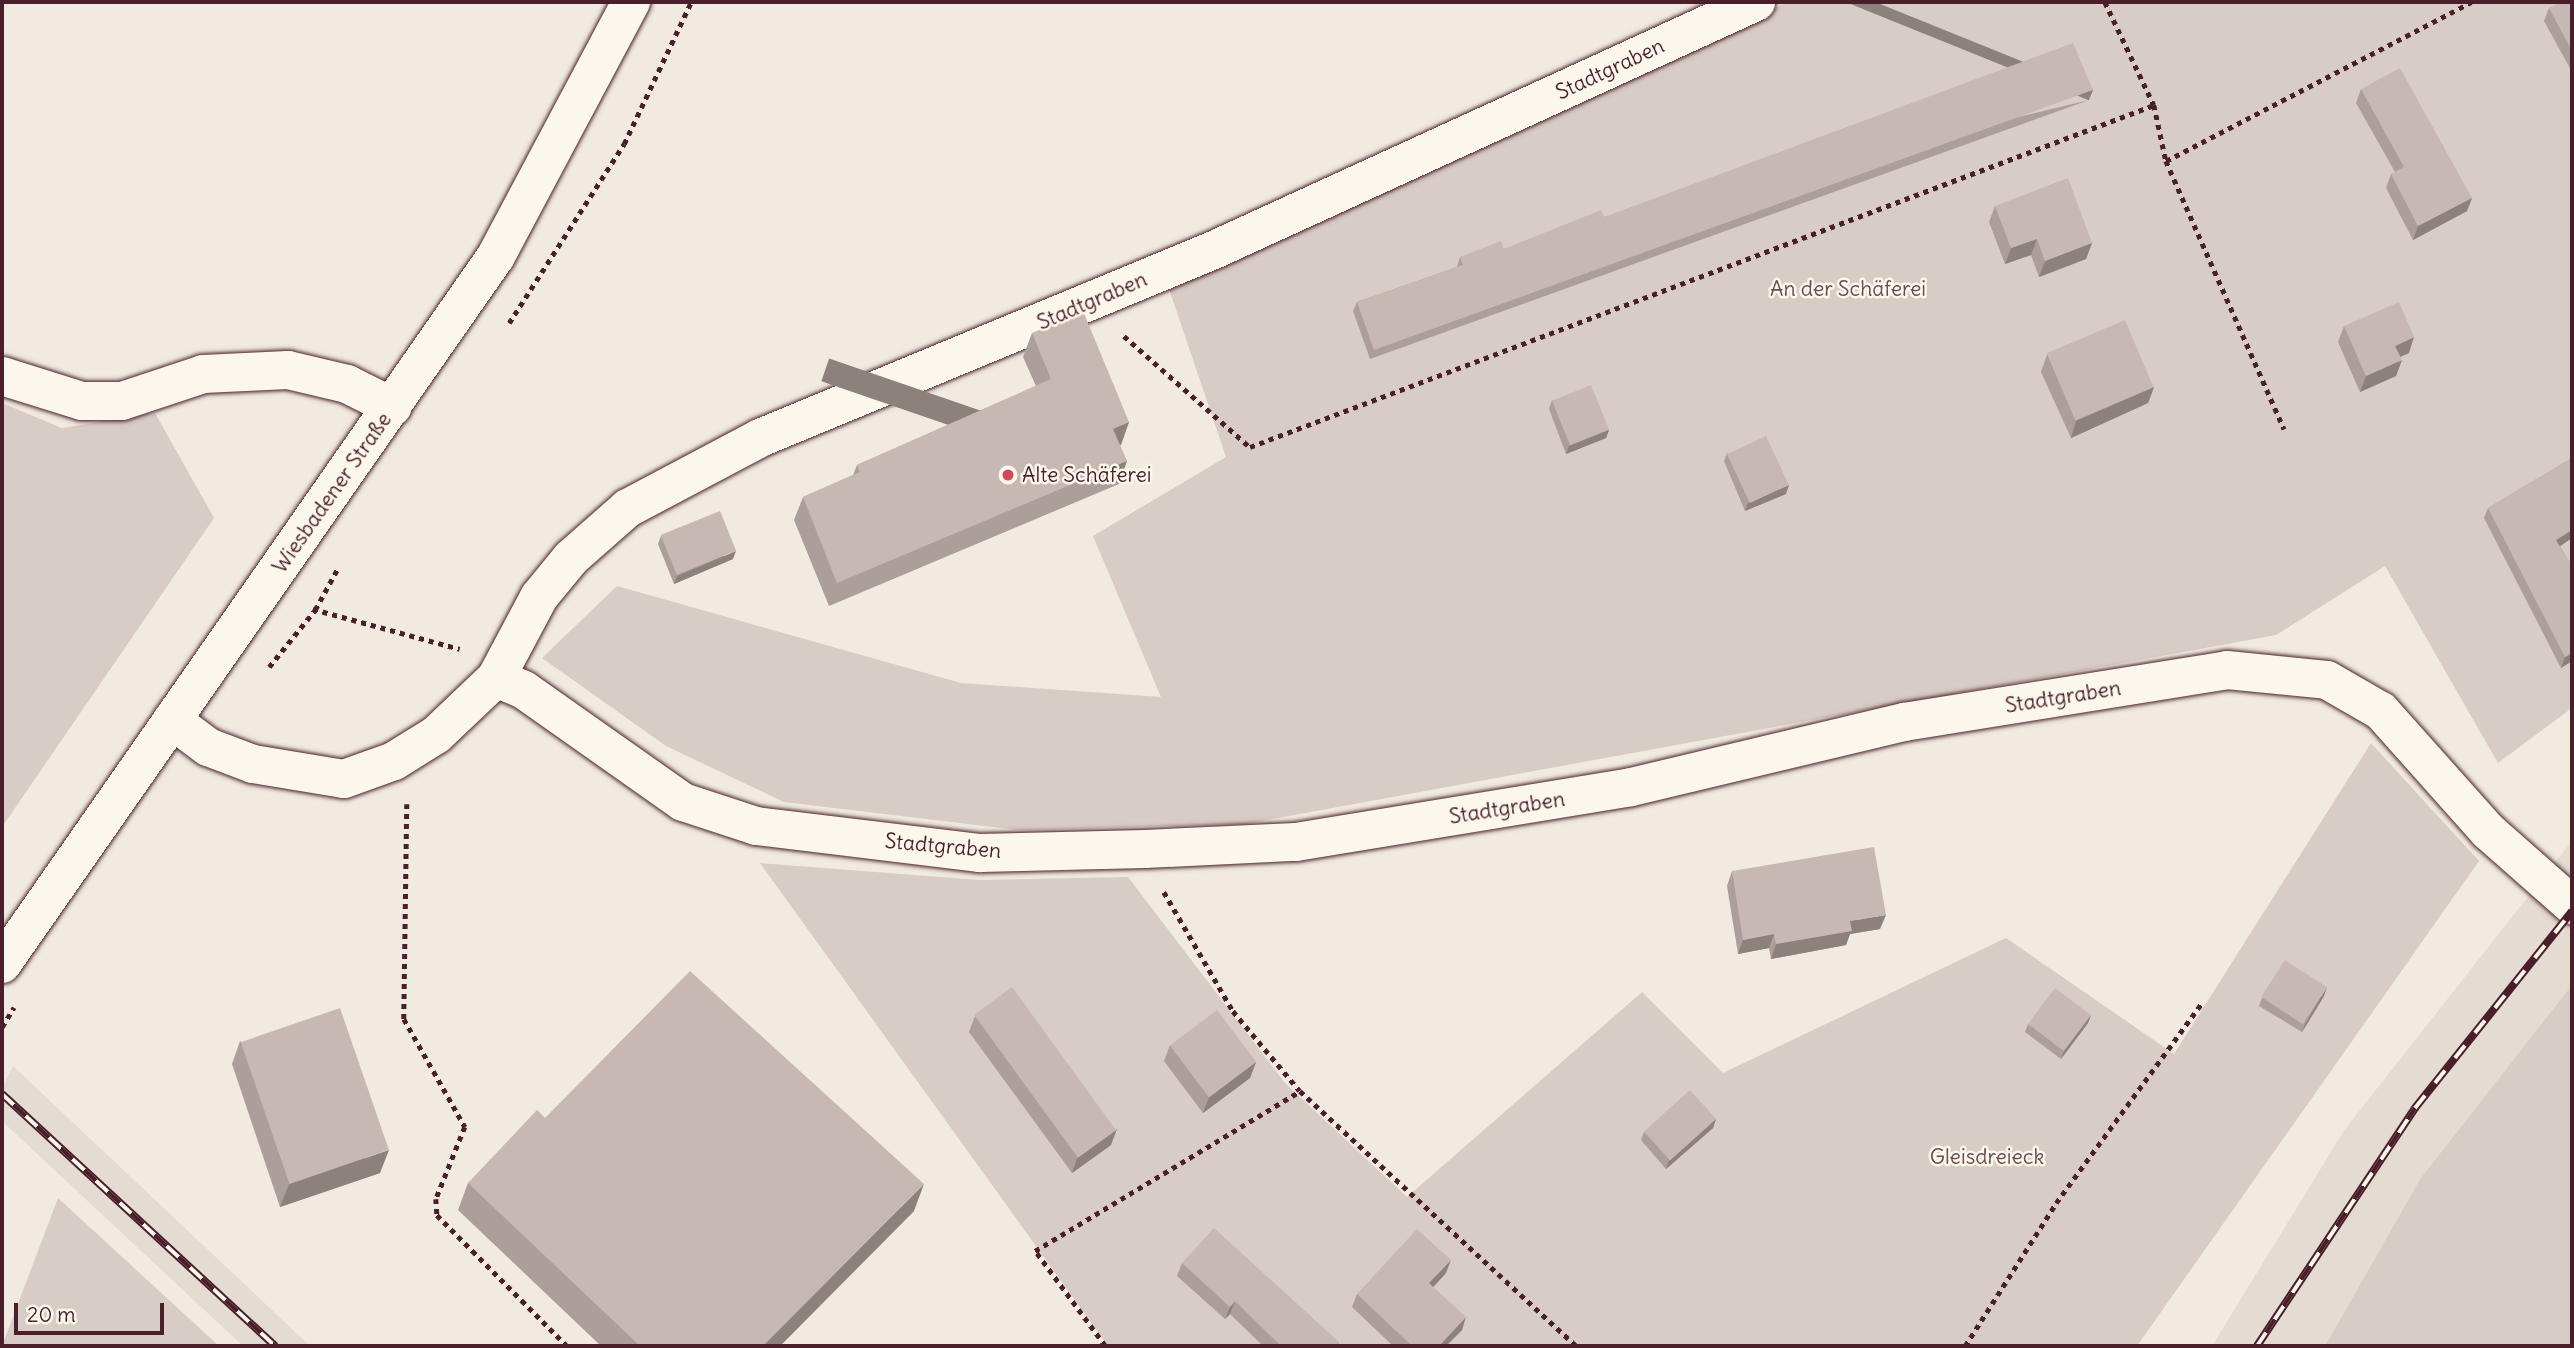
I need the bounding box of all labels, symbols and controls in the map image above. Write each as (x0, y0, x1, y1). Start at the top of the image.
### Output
street label: Stadtgraben (1552, 33, 1668, 105)
street label: Stadtgraben (1033, 267, 1151, 335)
park label: An der Schäferei (1770, 276, 1926, 302)
street label: Wiesbadener Straße (267, 408, 397, 578)
place label: Alte Schäferei (1022, 462, 1151, 488)
marker: Alte Schäferei (1000, 467, 1016, 483)
street label: Stadtgraben (2003, 675, 2123, 719)
street label: Stadtgraben (1447, 786, 1567, 830)
street label: Stadtgraben (884, 828, 1002, 864)
park label: Gleisdreieck (1930, 1144, 2044, 1170)
scale bar (18, 1288, 168, 1332)
text: 20 m (27, 1301, 76, 1328)

